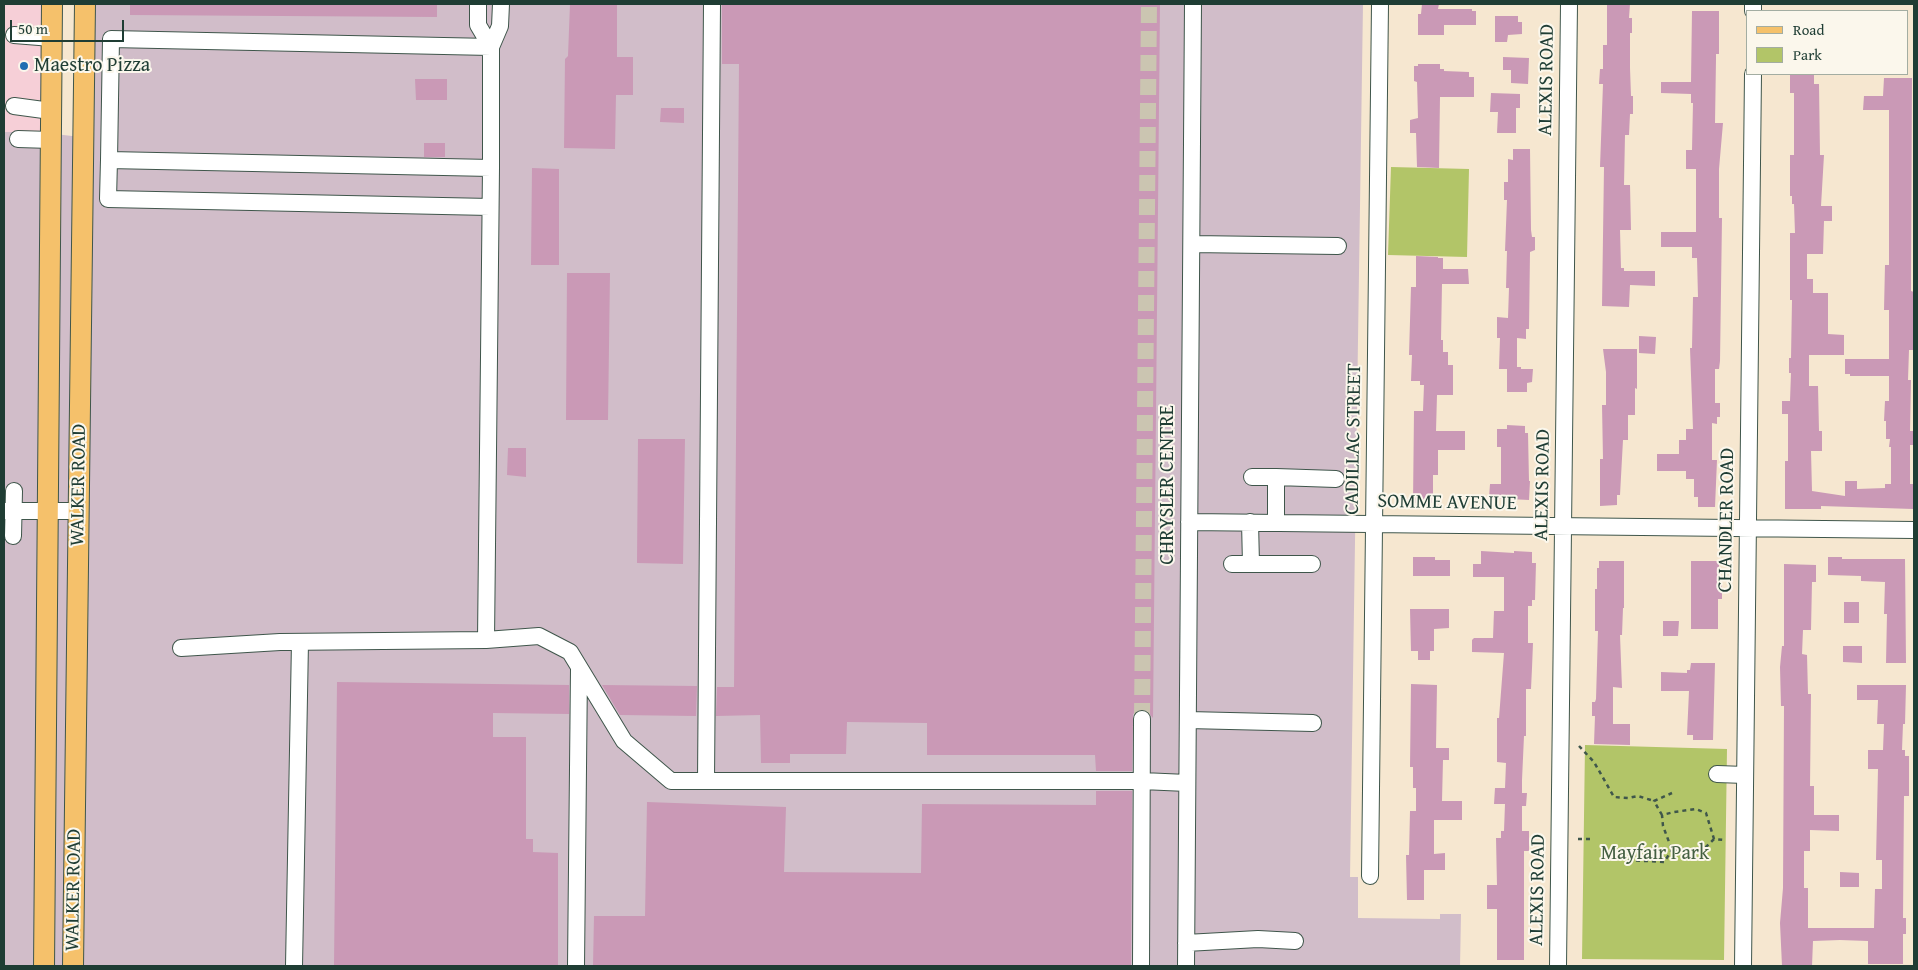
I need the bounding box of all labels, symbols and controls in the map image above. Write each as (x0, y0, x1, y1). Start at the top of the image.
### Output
scale bar (12, 10, 126, 42)
legend (1746, 10, 1908, 75)
text: 50 m (18, 18, 48, 39)
text: Road (1793, 19, 1824, 40)
street label: ALEXIS ROAD (1534, 24, 1560, 136)
text: Park (1793, 44, 1822, 65)
place label: Maestro Pizza (34, 54, 150, 78)
marker: Maestro Pizza (18, 60, 30, 72)
street label: CADILLAC STREET (1341, 363, 1367, 515)
street label: CHRYSLER CENTRE (1156, 405, 1180, 565)
street label: WALKER ROAD (66, 424, 92, 546)
street label: ALEXIS ROAD (1530, 429, 1556, 541)
street label: CHANDLER ROAD (1714, 447, 1740, 593)
street label: SOMME AVENUE (1377, 490, 1517, 516)
street label: WALKER ROAD (61, 829, 87, 951)
street label: ALEXIS ROAD (1525, 834, 1551, 946)
park label: Mayfair Park (1601, 842, 1709, 866)

